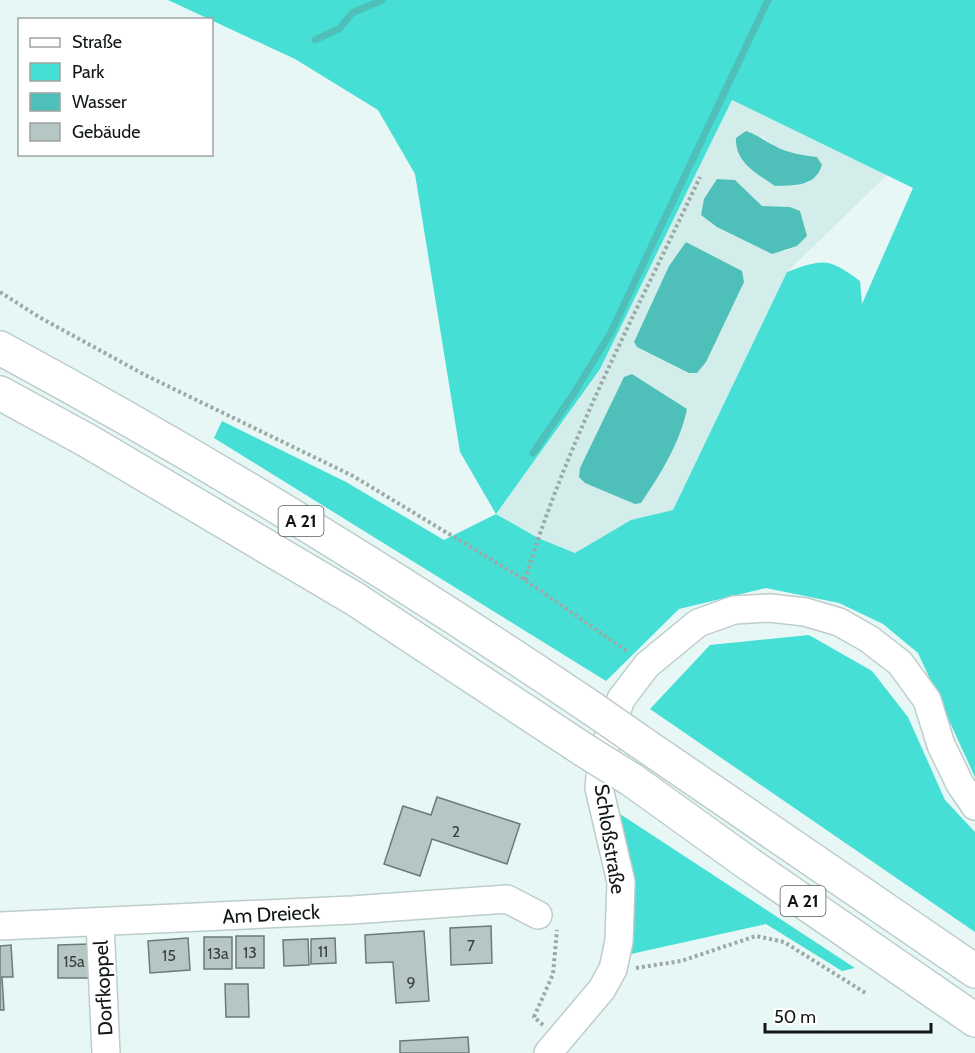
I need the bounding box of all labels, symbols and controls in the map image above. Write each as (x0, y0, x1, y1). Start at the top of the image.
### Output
legend (18, 18, 213, 156)
text: Straße (72, 31, 122, 53)
text: Park (72, 61, 105, 83)
text: Wasser (72, 91, 127, 113)
text: Gebäude (72, 121, 141, 143)
road number: A 21 (278, 506, 324, 536)
street label: Schloßstraße (589, 782, 631, 896)
house number: 2 (452, 822, 460, 841)
road number: A 21 (780, 886, 826, 916)
street label: Am Dreieck (222, 899, 320, 929)
house number: 7 (467, 936, 475, 955)
street label: Dorfkoppel (89, 940, 117, 1036)
house number: 11 (318, 942, 328, 961)
house number: 13 (243, 943, 257, 962)
house number: 13a (207, 944, 229, 963)
house number: 15 (162, 946, 176, 965)
house number: 15a (63, 952, 85, 971)
house number: 9 (406, 973, 416, 992)
scale bar (765, 996, 932, 1034)
text: 50 m (774, 1006, 816, 1028)

